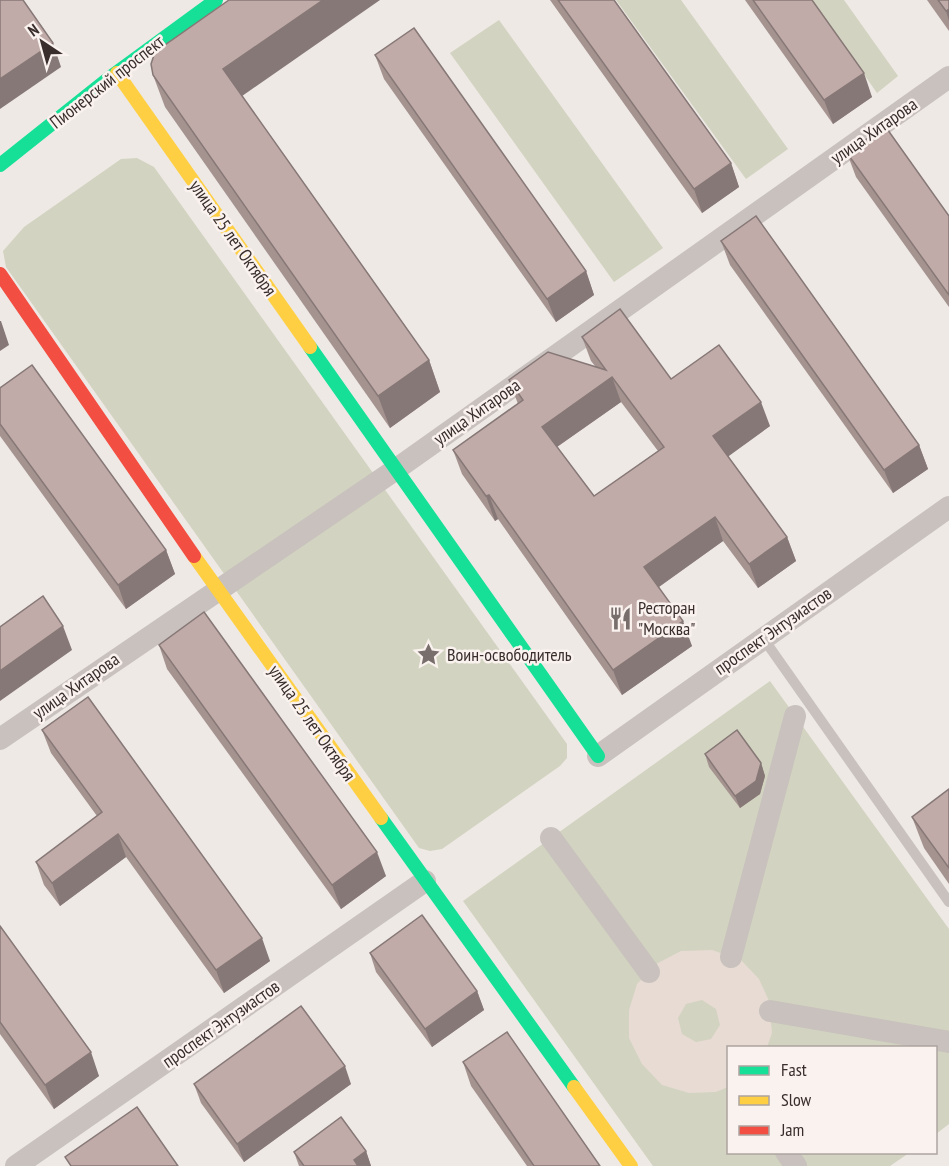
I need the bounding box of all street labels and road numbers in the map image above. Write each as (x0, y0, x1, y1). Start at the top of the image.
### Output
street label: Пионерский проспект (45, 30, 169, 133)
street label: улица Хитарова (826, 92, 921, 169)
street label: улица 25 лет Октября (185, 175, 282, 300)
street label: улица Хитарова (429, 373, 524, 450)
street label: проспект Энтузиастов (710, 582, 836, 680)
street label: улица Хитарова (28, 647, 123, 724)
street label: улица 25 лет Октября (264, 660, 361, 785)
street label: проспект Энтузиастов (158, 975, 284, 1073)

